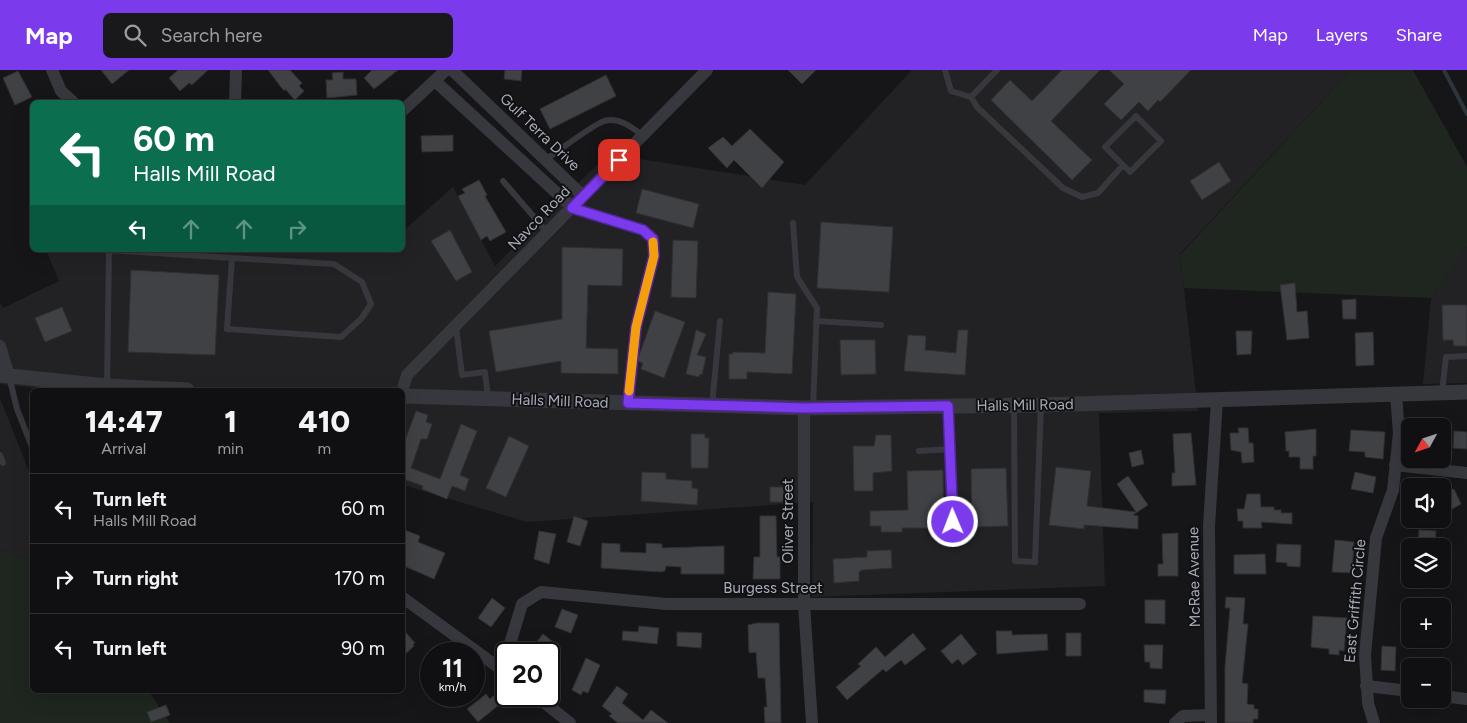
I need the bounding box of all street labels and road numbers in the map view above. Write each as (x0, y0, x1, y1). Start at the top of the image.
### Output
street label: Gulf Terra Drive (496, 89, 584, 175)
street label: Navco Road (504, 182, 574, 254)
street label: Halls Mill Road (511, 390, 609, 412)
street label: Halls Mill Road (976, 395, 1074, 415)
street label: Oliver Street (779, 478, 797, 564)
street label: McRae Avenue (1184, 527, 1204, 627)
street label: East Griffith Circle (1341, 538, 1369, 664)
street label: Burgess Street (723, 579, 823, 597)

